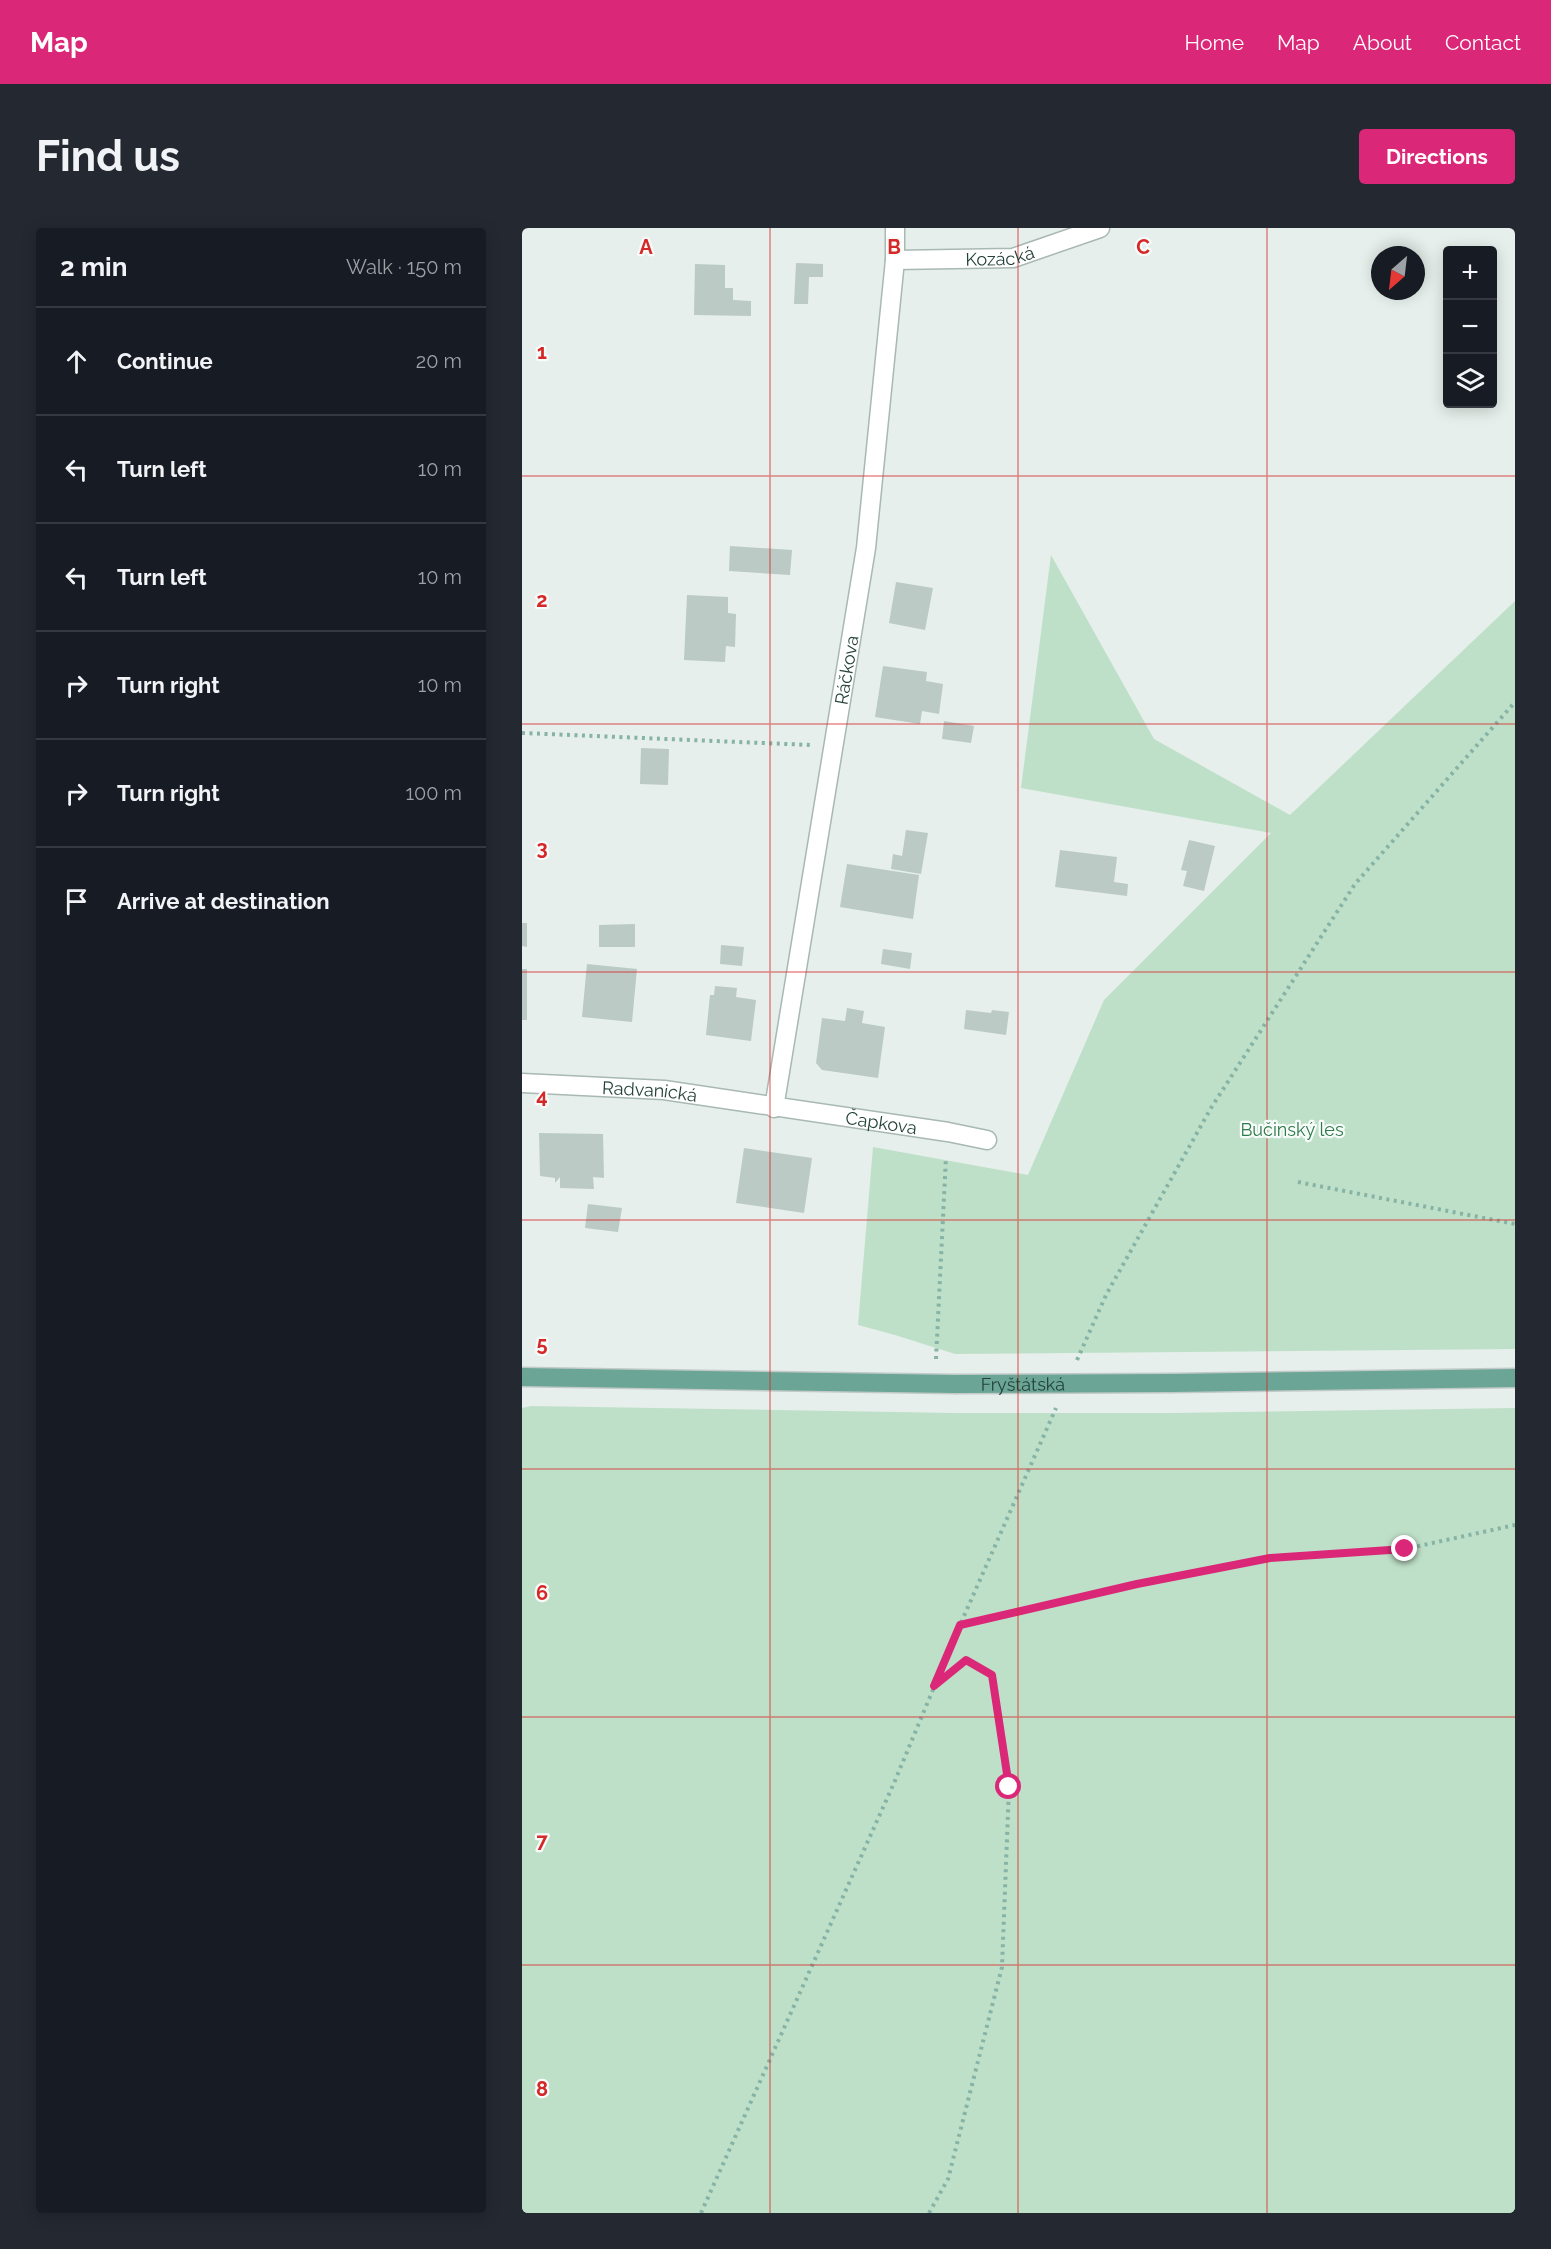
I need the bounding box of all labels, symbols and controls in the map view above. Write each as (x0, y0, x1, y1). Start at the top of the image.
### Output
text: Map (30, 26, 88, 59)
text: Home (1185, 30, 1244, 55)
text: Map (1277, 30, 1320, 55)
text: About (1353, 30, 1412, 55)
text: Contact (1445, 30, 1521, 55)
button: Directions (1359, 129, 1515, 184)
text: Find us (36, 132, 180, 181)
text: A (639, 235, 653, 259)
text: B (887, 235, 901, 259)
text: C (1136, 235, 1150, 259)
street label: Kozácká (965, 241, 1037, 269)
north arrow (1371, 246, 1425, 300)
map controls (1443, 246, 1497, 408)
button: + (1443, 246, 1497, 300)
text: 2 min (60, 252, 127, 282)
text: Walk · 150 m (346, 255, 462, 279)
button: − (1443, 300, 1497, 354)
text: 1 (537, 340, 547, 364)
icon: ahead (60, 345, 93, 378)
text: Continue (117, 348, 213, 374)
text: 20 m (416, 349, 462, 373)
button: layers (1443, 354, 1497, 408)
icon: left (60, 453, 93, 486)
text: Turn left (117, 456, 207, 482)
text: 10 m (418, 457, 462, 481)
icon: left (60, 561, 93, 594)
text: Turn left (117, 564, 207, 590)
text: 10 m (418, 565, 462, 589)
text: 2 (536, 588, 548, 612)
street label: Ráčkova (830, 634, 862, 706)
icon: right (60, 669, 93, 702)
text: Turn right (117, 672, 220, 698)
text: 10 m (418, 673, 462, 697)
icon: right (60, 777, 93, 810)
text: Turn right (117, 780, 220, 806)
text: 100 m (405, 781, 462, 805)
text: 3 (536, 836, 548, 860)
icon: arrive (60, 885, 93, 918)
text: Arrive at destination (117, 888, 330, 914)
street label: Radvanická (602, 1076, 699, 1105)
text: 4 (536, 1084, 548, 1108)
street label: Čapkova (844, 1106, 919, 1138)
park label: Bučinský les (1240, 1119, 1344, 1140)
text: 5 (536, 1332, 548, 1356)
street label: Fryštátská (981, 1373, 1065, 1394)
route end (1391, 1535, 1417, 1561)
text: 6 (536, 1581, 548, 1605)
route start (995, 1773, 1021, 1799)
text: 7 (536, 1829, 548, 1853)
text: 8 (536, 2077, 548, 2101)

